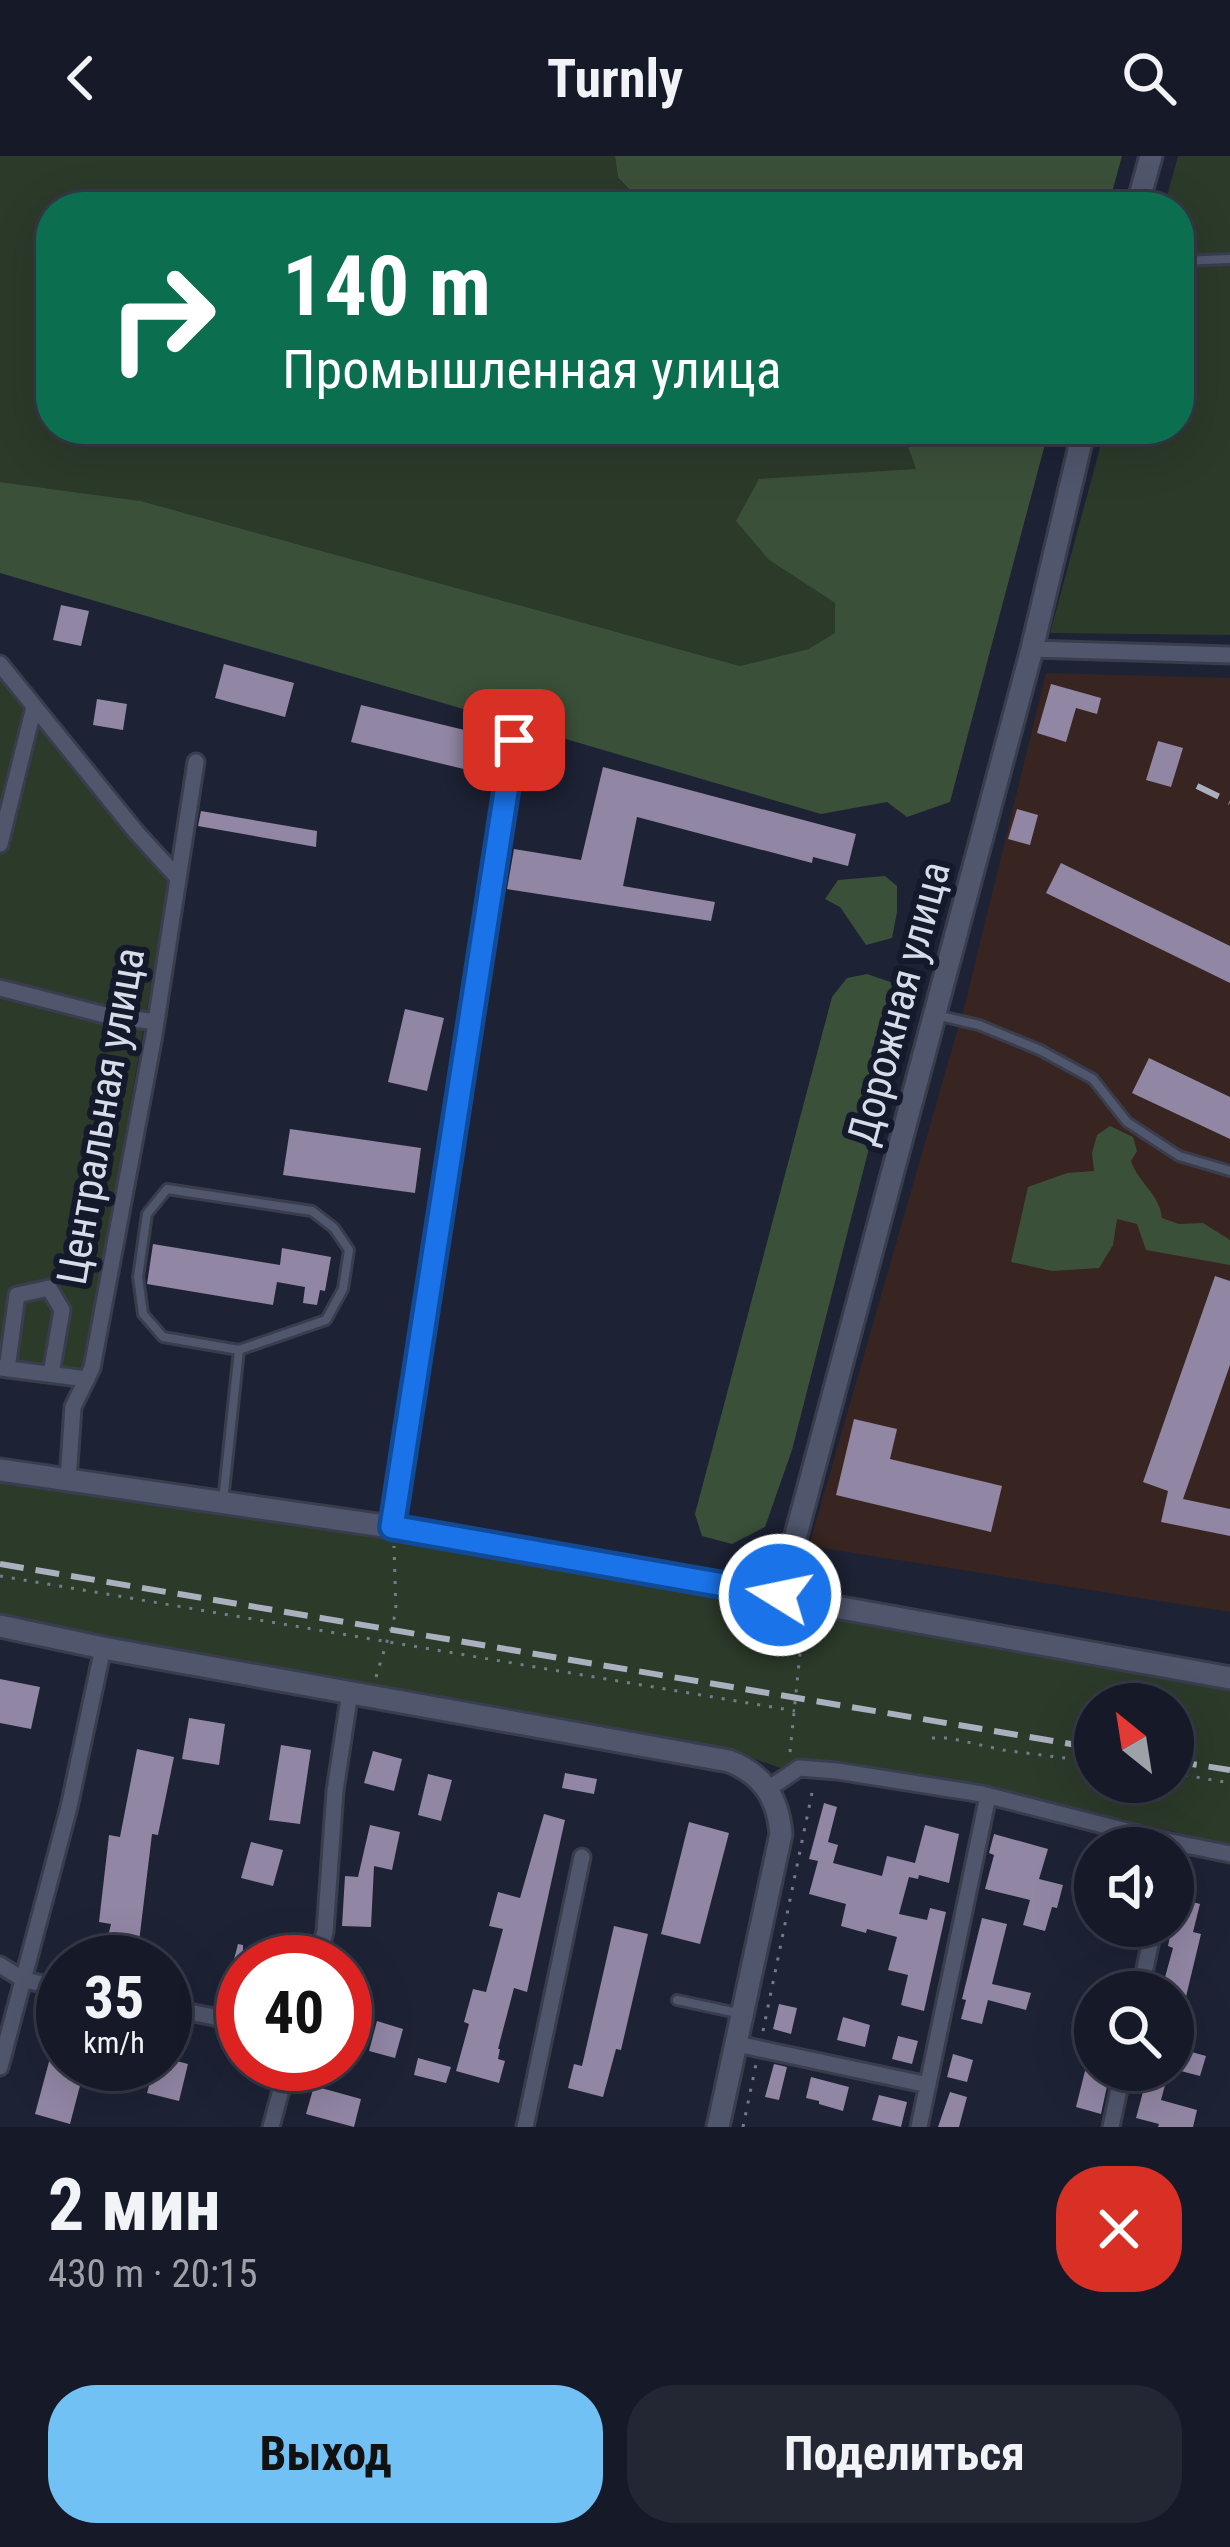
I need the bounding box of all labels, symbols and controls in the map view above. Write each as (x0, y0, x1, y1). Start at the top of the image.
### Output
icon: back (48, 45, 114, 111)
icon: search (1116, 45, 1182, 111)
text: Turnly (547, 47, 683, 110)
text: 140 m (282, 237, 491, 336)
icon: right (84, 240, 240, 396)
text: Промышленная улица (282, 338, 782, 401)
pin (463, 689, 565, 791)
icon: arrive (481, 707, 547, 773)
street label: Дорожная улица (837, 856, 960, 1150)
street label: Центральная улица (47, 944, 154, 1288)
position arrow (717, 1532, 843, 1658)
north arrow (1074, 1683, 1194, 1803)
map controls (1074, 1683, 1194, 2091)
button: sound (1074, 1827, 1194, 1947)
speed limit sign: 40 (216, 1935, 372, 2091)
text: 35 (84, 1962, 144, 2033)
button: search (1074, 1971, 1194, 2091)
text: km/h (83, 2025, 145, 2060)
text: 2 мин (48, 2163, 221, 2248)
button: close (1056, 2166, 1182, 2292)
text: 430 m · 20:15 (48, 2251, 258, 2297)
button: Выход (48, 2385, 603, 2523)
button: Поделиться (627, 2385, 1182, 2523)

